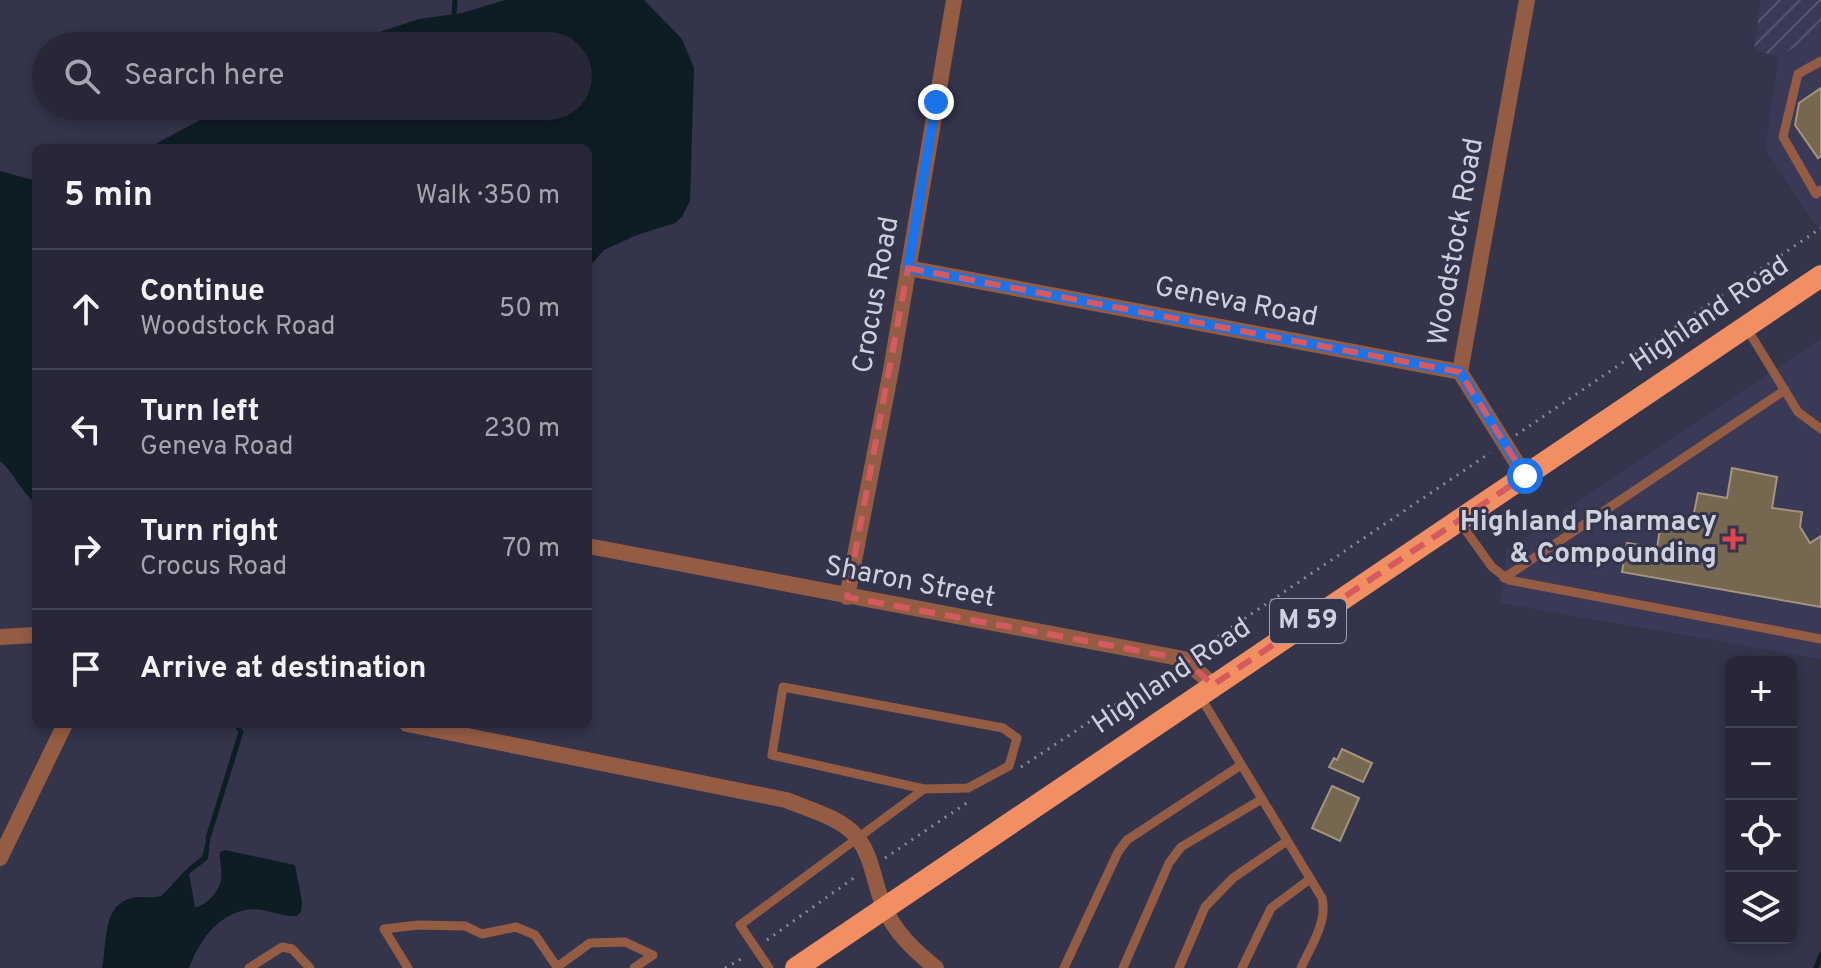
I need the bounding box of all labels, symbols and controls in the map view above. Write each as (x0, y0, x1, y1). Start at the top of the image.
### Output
search box (32, 32, 592, 120)
icon: search (60, 54, 104, 98)
text: Search here (124, 58, 284, 95)
route end (918, 84, 954, 120)
street label: Woodstock Road (1421, 135, 1493, 349)
text: 5 min (64, 175, 153, 218)
text: Walk · 350 m (416, 180, 560, 213)
street label: Crocus Road (846, 214, 908, 376)
street label: Highland Road (1624, 249, 1796, 381)
street label: Geneva Road (1151, 270, 1321, 336)
text: Continue (140, 274, 265, 311)
icon: ahead (64, 287, 108, 331)
text: 50 m (499, 293, 560, 326)
text: Woodstock Road (140, 311, 335, 344)
text: Turn left (140, 394, 260, 431)
icon: left (64, 407, 108, 451)
text: 230 m (484, 413, 560, 446)
text: Geneva Road (140, 431, 293, 464)
route start (1507, 458, 1543, 494)
place label: Highland Pharmacy & Compounding (1460, 505, 1717, 573)
text: Turn right (140, 514, 278, 551)
icon: right (64, 527, 108, 571)
marker: Highland Pharmacy & Compounding (1724, 530, 1742, 548)
text: 70 m (502, 533, 560, 566)
street label: Sharon Street (822, 549, 998, 617)
text: Crocus Road (140, 551, 287, 584)
road number: M 59 (1270, 599, 1346, 643)
street label: Highland Road (1086, 611, 1258, 743)
icon: arrive (64, 647, 108, 691)
text: Arrive at destination (140, 651, 426, 688)
map controls (1725, 656, 1797, 944)
button: + (1725, 656, 1797, 728)
button: − (1725, 728, 1797, 800)
button: locate (1725, 800, 1797, 872)
button: layers (1725, 872, 1797, 944)

